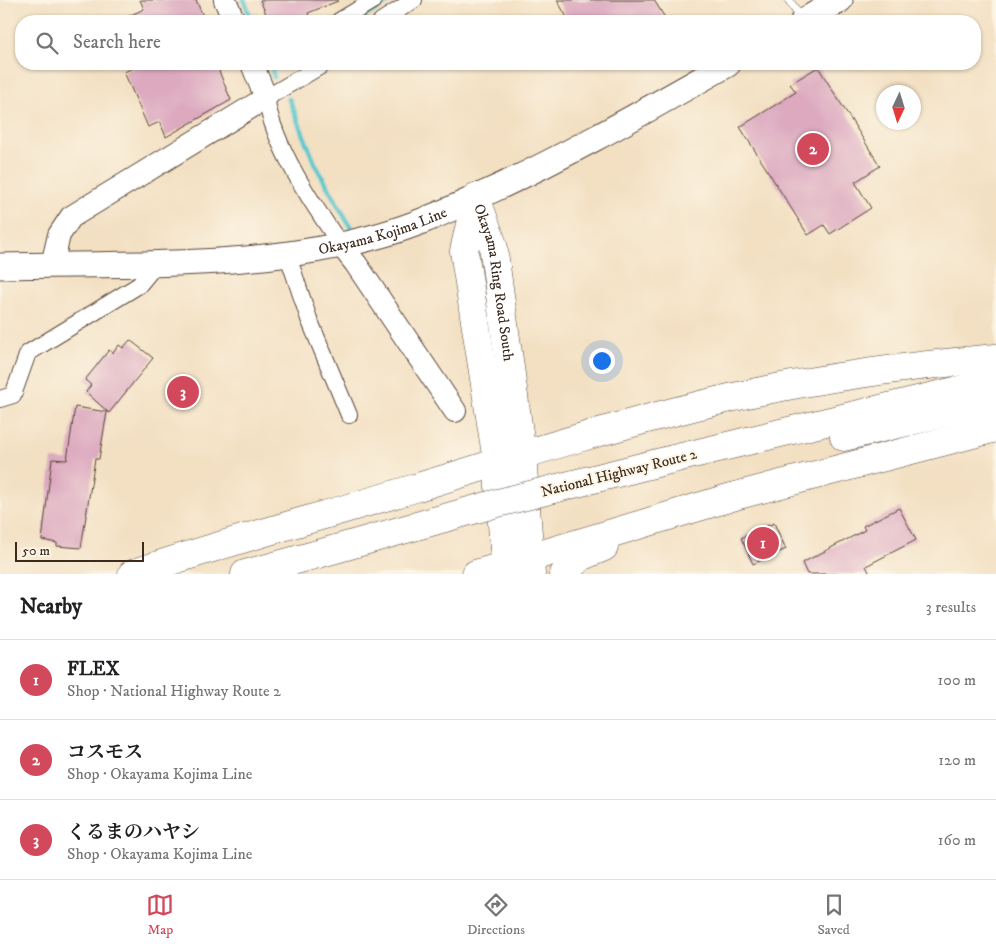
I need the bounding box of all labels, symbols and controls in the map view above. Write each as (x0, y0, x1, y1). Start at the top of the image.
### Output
search box (15, 15, 981, 70)
icon: search (33, 29, 61, 57)
text: Search here (73, 31, 161, 54)
north arrow (876, 85, 921, 130)
pin: 2 (797, 130, 829, 168)
street label: Okayama Ring Road South (470, 201, 519, 363)
street label: Okayama Kojima Line (317, 202, 450, 259)
your location (589, 348, 615, 374)
pin: 3 (167, 373, 199, 411)
street label: National Highway Route 2 (539, 444, 700, 502)
pin: 1 (747, 524, 779, 562)
scale bar (15, 539, 144, 562)
text: 50 m (22, 542, 50, 560)
text: Nearby (20, 594, 82, 620)
text: 3 results (926, 597, 976, 617)
text: FLEX (67, 658, 120, 681)
text: 1 (33, 670, 39, 690)
text: 100 m (938, 670, 976, 690)
text: Shop · National Highway Route 2 (67, 681, 281, 701)
text: コスモス (67, 741, 143, 764)
text: 2 (32, 750, 40, 770)
text: 120 m (938, 750, 976, 770)
text: Shop · Okayama Kojima Line (67, 764, 252, 784)
text: くるまのハヤシ (67, 821, 200, 844)
text: 3 (33, 830, 39, 850)
text: 160 m (938, 830, 976, 850)
text: Shop · Okayama Kojima Line (67, 844, 252, 864)
tab: Map (146, 891, 174, 939)
tab: Directions (467, 891, 525, 939)
tab: Saved (818, 891, 850, 939)

